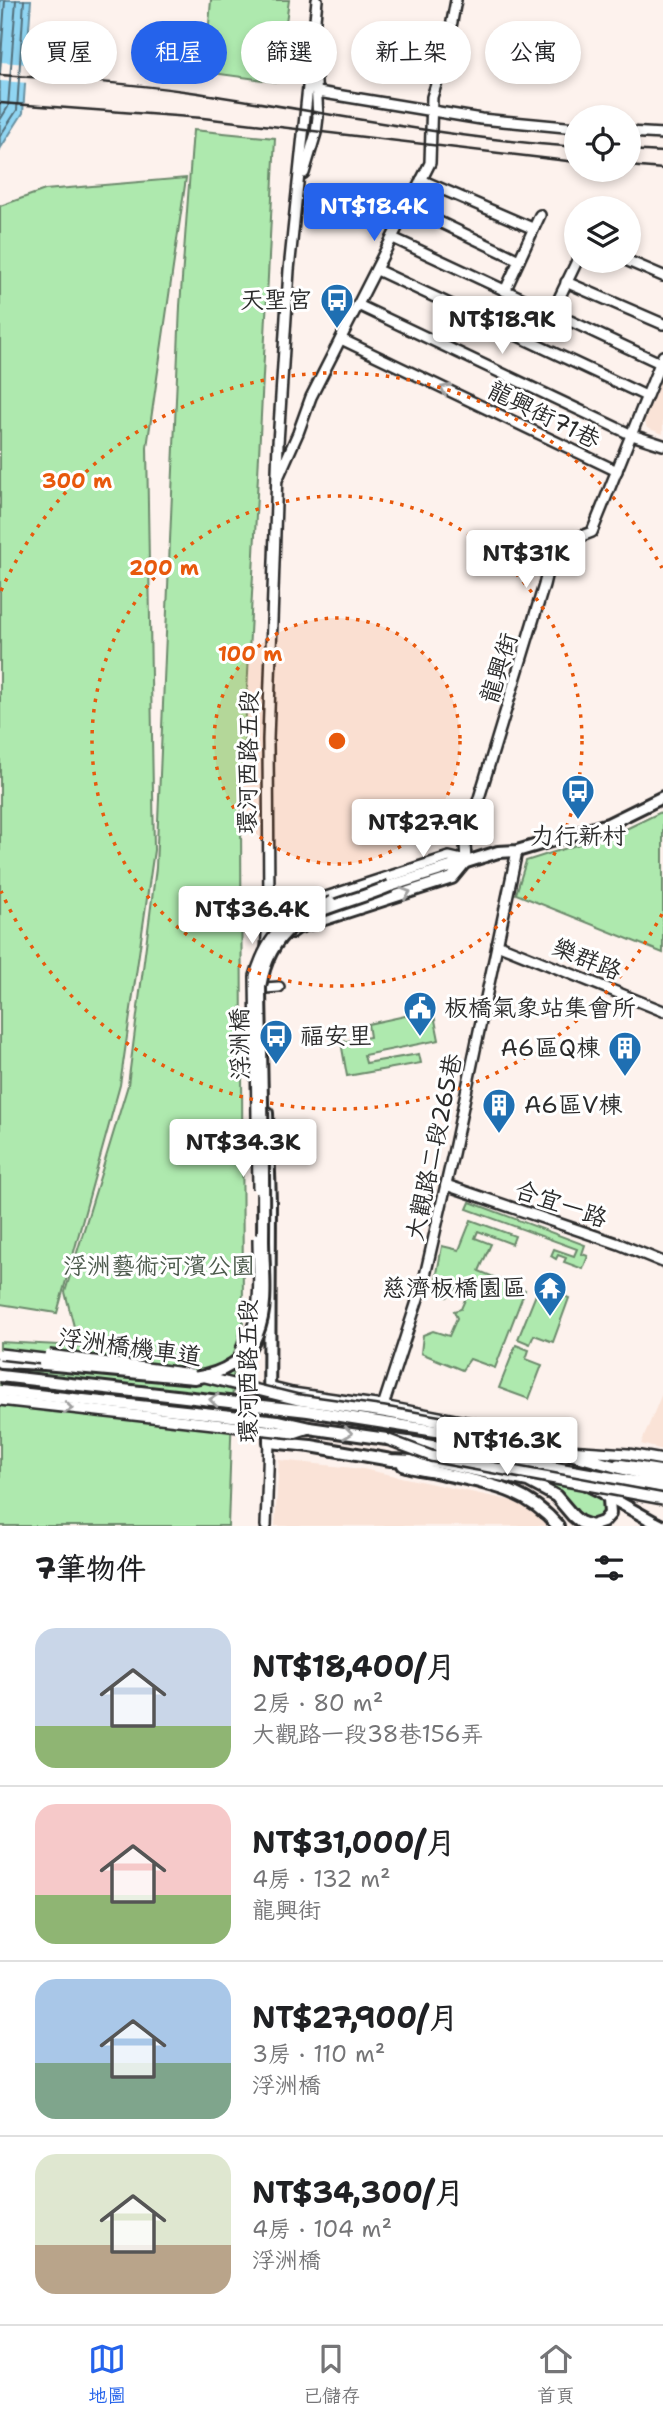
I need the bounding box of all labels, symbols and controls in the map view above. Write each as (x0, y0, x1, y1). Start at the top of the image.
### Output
chip: 買屋 (21, 21, 117, 84)
chip: 租屋 (131, 21, 227, 84)
chip: 篩選 (241, 21, 337, 84)
chip: 新上架 (351, 21, 471, 84)
chip: 公寓 (485, 21, 581, 84)
map controls (564, 105, 641, 273)
button: locate (564, 105, 641, 182)
pin: NT$18.4K (302, 184, 446, 243)
text: NT$18.4K (320, 191, 428, 221)
button: layers (564, 196, 641, 273)
bus stop icon: 天聖宮 (318, 281, 356, 330)
place label: 天聖宮 (240, 284, 312, 316)
pin: NT$18.9K (430, 296, 574, 356)
text: NT$18.9K (449, 304, 555, 334)
street label: 龍興街71巷 (482, 374, 606, 456)
one-way arrow (440, 383, 452, 397)
text: 300 m (42, 467, 112, 495)
pin: NT$31K (469, 530, 583, 590)
text: NT$31K (482, 538, 570, 568)
text: 200 m (129, 554, 199, 582)
street label: 龍興街 (473, 629, 525, 707)
text: 100 m (218, 640, 282, 668)
street label: 環河西路五段 (231, 690, 265, 834)
centre of rings (325, 729, 349, 753)
bus stop icon: 力行新村 (559, 772, 597, 821)
pin: NT$27.9K (351, 800, 495, 859)
text: NT$27.9K (368, 807, 478, 837)
place label: 力行新村 (530, 820, 626, 852)
pin: NT$36.4K (180, 886, 324, 946)
one-way arrow (399, 887, 411, 902)
text: NT$36.4K (195, 894, 309, 924)
street label: 樂群路 (548, 931, 626, 987)
public building icon: 板橋氣象站集會所 (401, 989, 439, 1038)
place label: 板橋氣象站集會所 (444, 992, 636, 1024)
street label: 浮洲橋 (223, 1008, 257, 1080)
bus stop icon: 福安里 (257, 1017, 295, 1066)
place label: 福安里 (300, 1020, 372, 1052)
building icon: A6區Q棟 (606, 1029, 644, 1078)
place label: A6區Q棟 (501, 1032, 601, 1064)
street label: 大觀路二段265巷 (399, 1051, 469, 1243)
building icon: A6區V棟 (480, 1086, 518, 1135)
place label: A6區V棟 (524, 1089, 623, 1121)
pin: NT$34.3K (171, 1120, 315, 1179)
text: NT$34.3K (186, 1127, 300, 1157)
street label: 合宜一路 (510, 1173, 612, 1235)
park label: 浮洲藝術河濱公園 (63, 1250, 255, 1282)
temple icon: 慈濟板橋園區 (531, 1269, 569, 1318)
place label: 慈濟板橋園區 (382, 1272, 526, 1304)
street label: 環河西路五段 (232, 1299, 264, 1443)
street label: 浮洲橋機車道 (56, 1321, 204, 1373)
one-way arrow (208, 1393, 219, 1408)
one-way arrow (63, 1400, 74, 1415)
pin: NT$16.3K (435, 1418, 579, 1477)
text: NT$16.3K (452, 1425, 562, 1455)
one-way arrow (342, 1426, 354, 1441)
text: 7筆物件 (35, 1548, 146, 1589)
icon: filters (590, 1549, 628, 1587)
text: NT$18,400/月 (252, 1646, 456, 1687)
icon: home (91, 1656, 175, 1740)
text: 2房 · 80 m² (252, 1688, 383, 1718)
text: 大觀路一段38巷156弄 (252, 1719, 484, 1749)
text: NT$31,000/月 (252, 1822, 456, 1863)
icon: home (91, 1832, 175, 1916)
text: 4房 · 132 m² (252, 1864, 391, 1894)
text: 龍興街 (252, 1895, 321, 1925)
text: NT$27,900/月 (252, 1997, 458, 2038)
icon: home (91, 2007, 175, 2091)
text: 3房 · 110 m² (252, 2039, 385, 2069)
text: 浮洲橋 (252, 2070, 321, 2100)
text: NT$34,300/月 (252, 2172, 464, 2213)
icon: home (91, 2182, 175, 2266)
text: 4房 · 104 m² (252, 2214, 392, 2244)
text: 浮洲橋 (252, 2245, 321, 2275)
tab: 地圖 (88, 2340, 126, 2408)
tab: 已儲存 (303, 2340, 360, 2408)
tab: 首頁 (537, 2340, 575, 2408)

